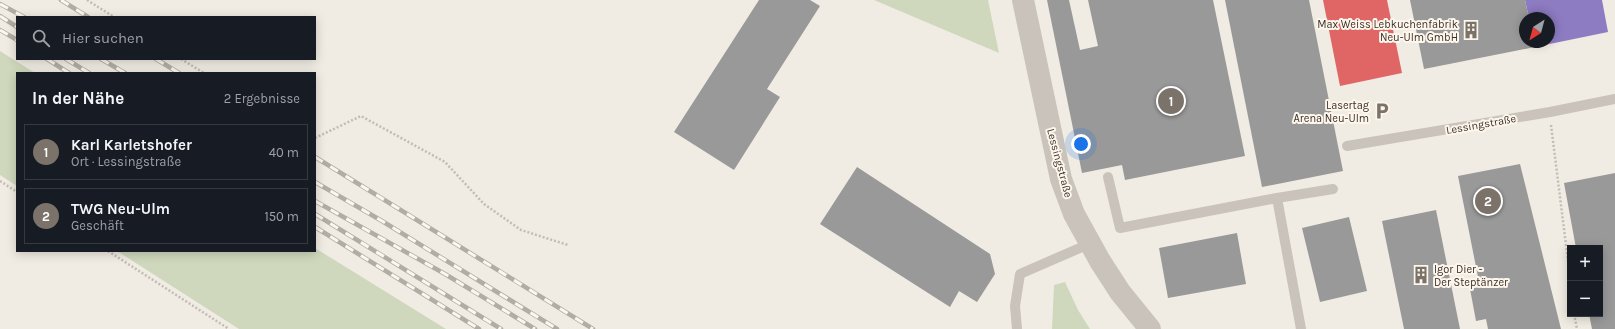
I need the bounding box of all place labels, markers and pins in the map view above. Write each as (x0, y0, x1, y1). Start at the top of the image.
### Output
place label: Max Weiss Lebkuchenfabrik Neu-Ulm GmbH (1317, 18, 1458, 44)
building icon: Max Weiss Lebkuchenfabrik Neu-Ulm GmbH (1461, 20, 1481, 40)
pin: 1 (1158, 86, 1184, 116)
place label: Lasertag Arena Neu-Ulm (1294, 99, 1370, 125)
parking icon: Lasertag Arena Neu-Ulm (1372, 101, 1392, 121)
pin: 2 (1475, 186, 1501, 216)
place label: Igor Dier - Der Steptänzer (1434, 263, 1508, 289)
building icon: Igor Dier - Der Steptänzer (1411, 265, 1431, 285)

